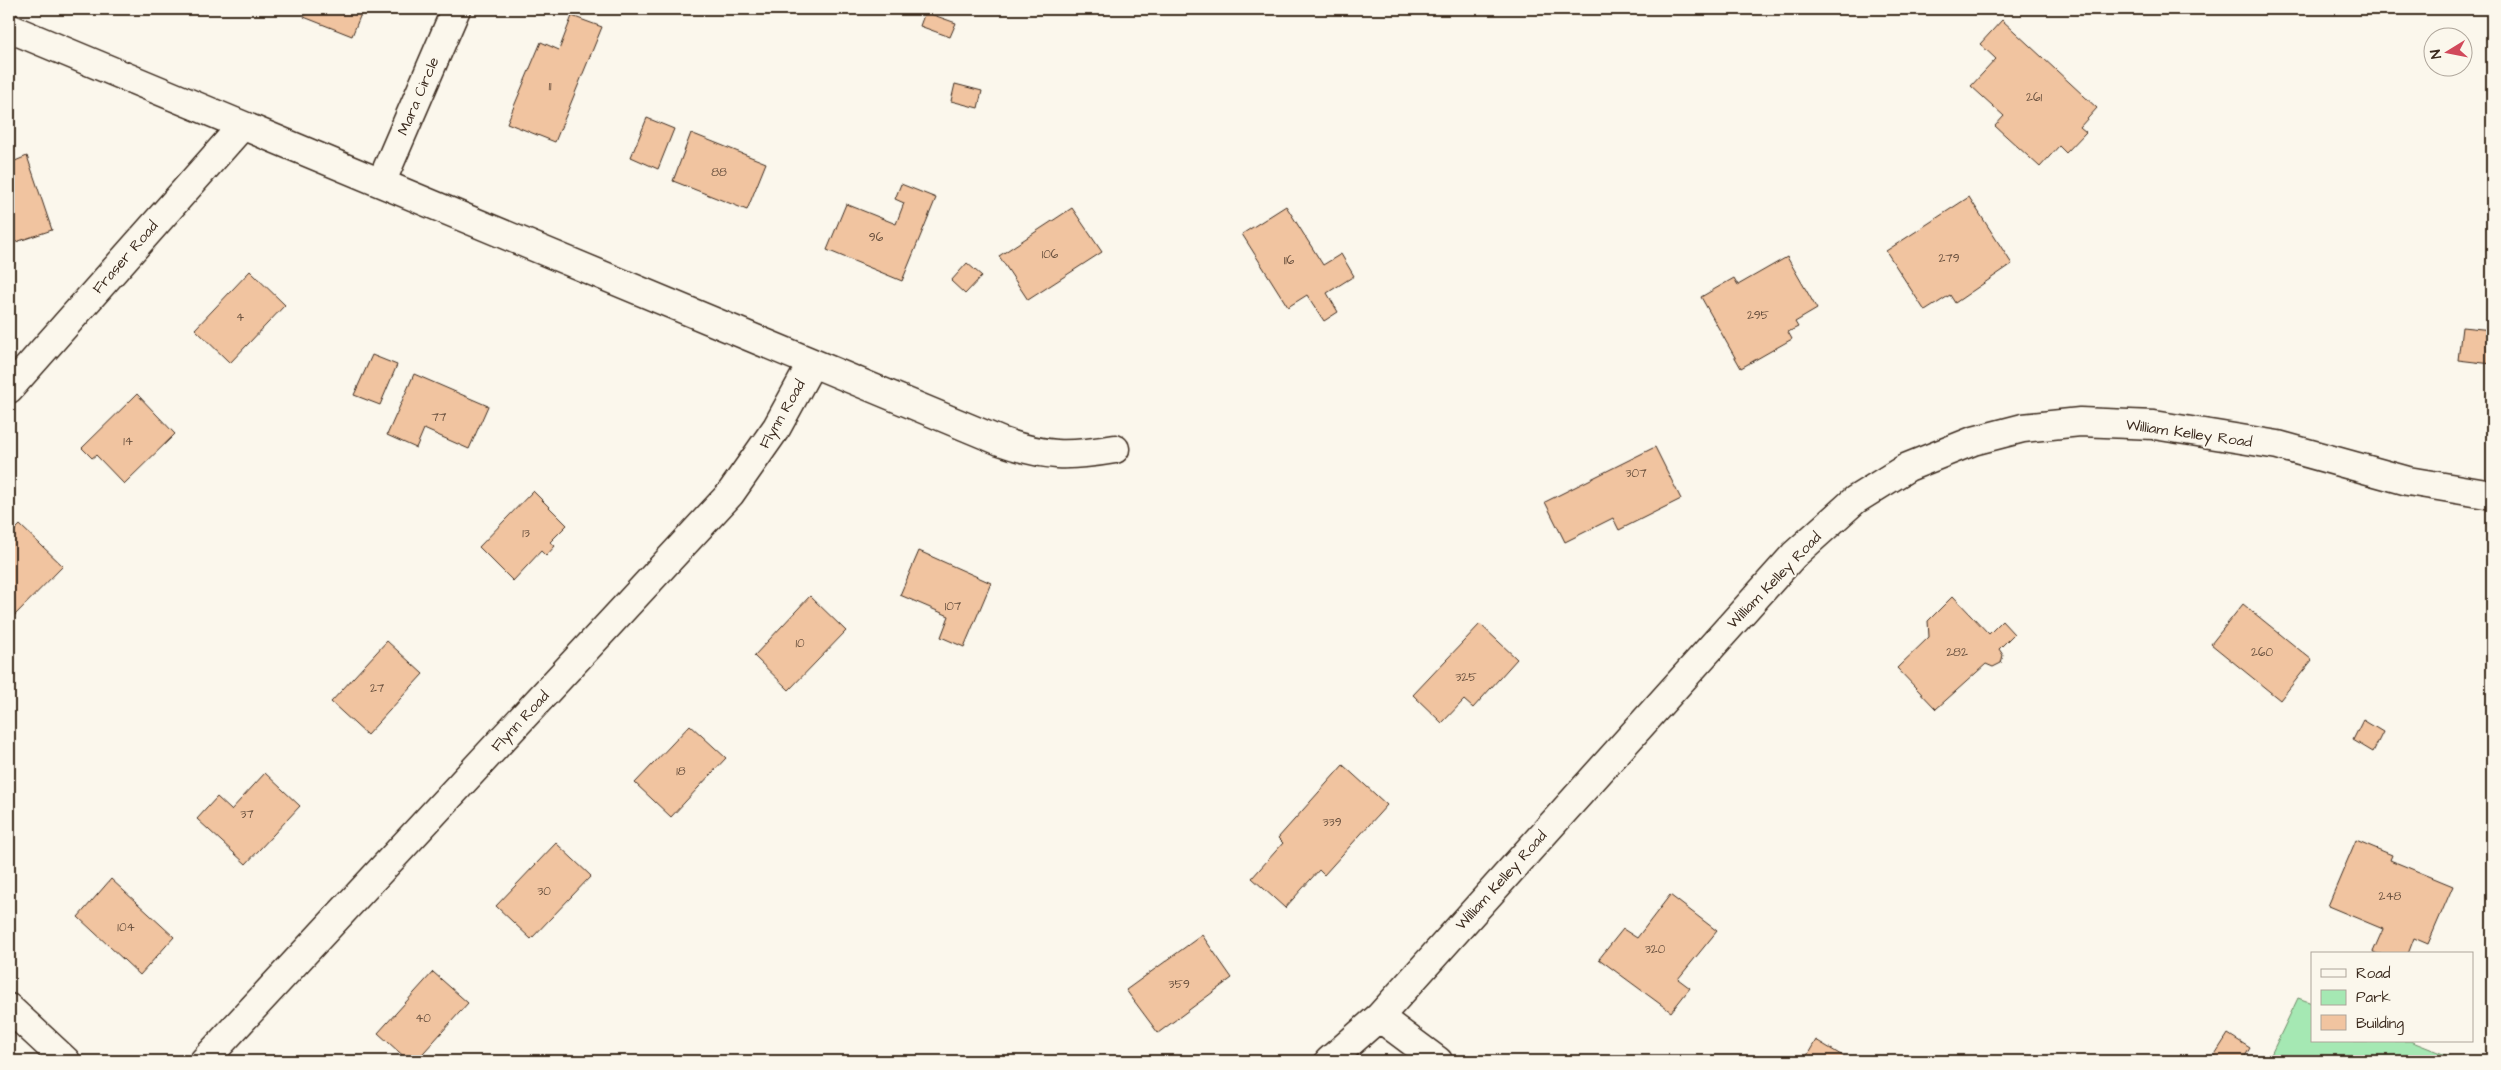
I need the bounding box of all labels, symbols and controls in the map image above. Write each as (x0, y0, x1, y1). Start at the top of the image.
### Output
north arrow (2424, 28, 2474, 78)
text: N (2426, 48, 2447, 60)
street label: Mara Circle (393, 54, 444, 139)
house number: 11 (548, 78, 552, 95)
house number: 261 (2026, 89, 2042, 106)
house number: 88 (711, 164, 727, 181)
street label: Fraser Road (88, 216, 163, 298)
house number: 96 (869, 229, 884, 246)
house number: 106 (1042, 246, 1059, 263)
house number: 279 (1938, 250, 1960, 267)
house number: 116 (1284, 252, 1295, 269)
house number: 295 (1747, 307, 1770, 324)
house number: 4 (236, 309, 244, 326)
street label: Flynn Road (754, 376, 812, 453)
house number: 77 (432, 409, 447, 426)
street label: William Kelley Road (2124, 414, 2254, 454)
house number: 14 (123, 433, 133, 450)
house number: 307 (1625, 465, 1647, 482)
house number: 13 (522, 525, 530, 542)
street label: William Kelley Road (1723, 527, 1827, 634)
house number: 107 (945, 598, 962, 615)
house number: 10 (795, 635, 805, 652)
house number: 282 (1946, 644, 1968, 661)
house number: 260 (2251, 644, 2273, 661)
house number: 325 (1455, 669, 1477, 686)
house number: 27 (370, 680, 385, 697)
street label: Flynn Road (487, 686, 555, 757)
house number: 18 (676, 763, 686, 780)
house number: 37 (240, 806, 254, 823)
house number: 339 (1322, 814, 1342, 831)
street label: William Kelley Road (1451, 826, 1553, 935)
house number: 30 (537, 883, 551, 900)
house number: 248 (2379, 888, 2402, 905)
house number: 104 (117, 919, 135, 936)
house number: 320 (1645, 941, 1666, 958)
legend (2311, 952, 2474, 1042)
text: Road (2356, 963, 2391, 984)
house number: 359 (1168, 976, 1190, 993)
text: Park (2356, 987, 2391, 1008)
house number: 40 (415, 1010, 431, 1027)
text: Building (2356, 1013, 2404, 1035)

